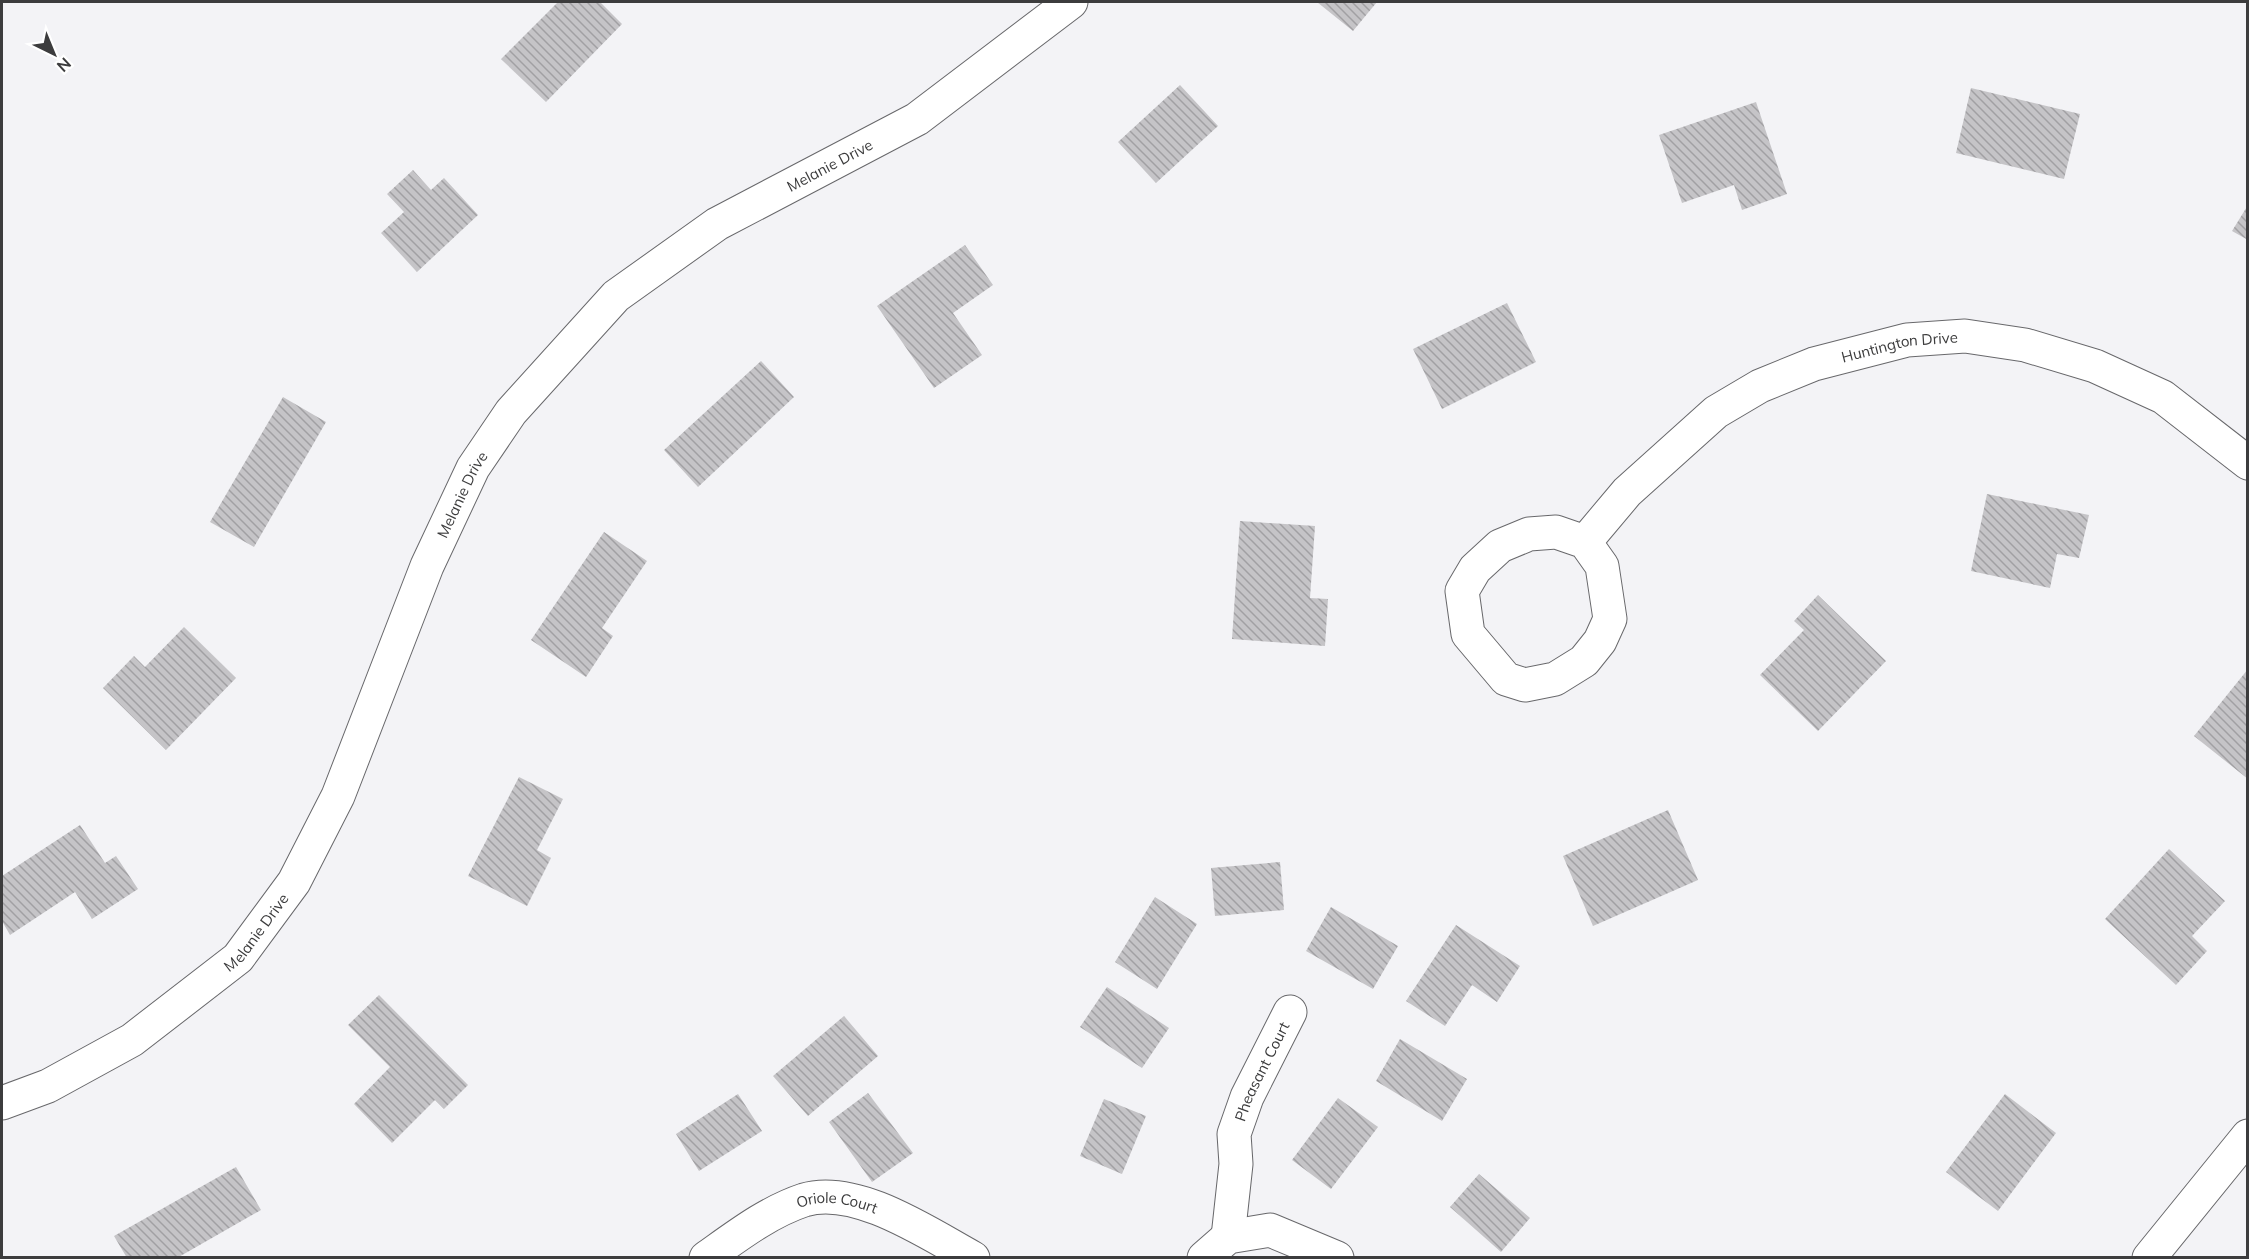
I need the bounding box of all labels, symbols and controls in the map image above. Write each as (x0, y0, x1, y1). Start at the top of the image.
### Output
north arrow (24, 24, 84, 84)
text: N (53, 54, 75, 76)
street label: Melanie Drive (783, 135, 876, 195)
street label: Huntington Drive (1839, 327, 1958, 366)
street label: Melanie Drive (432, 447, 491, 541)
street label: Melanie Drive (220, 889, 292, 975)
street label: Pheasant Court (1230, 1018, 1293, 1124)
street label: Oriole Court (794, 1187, 881, 1217)

